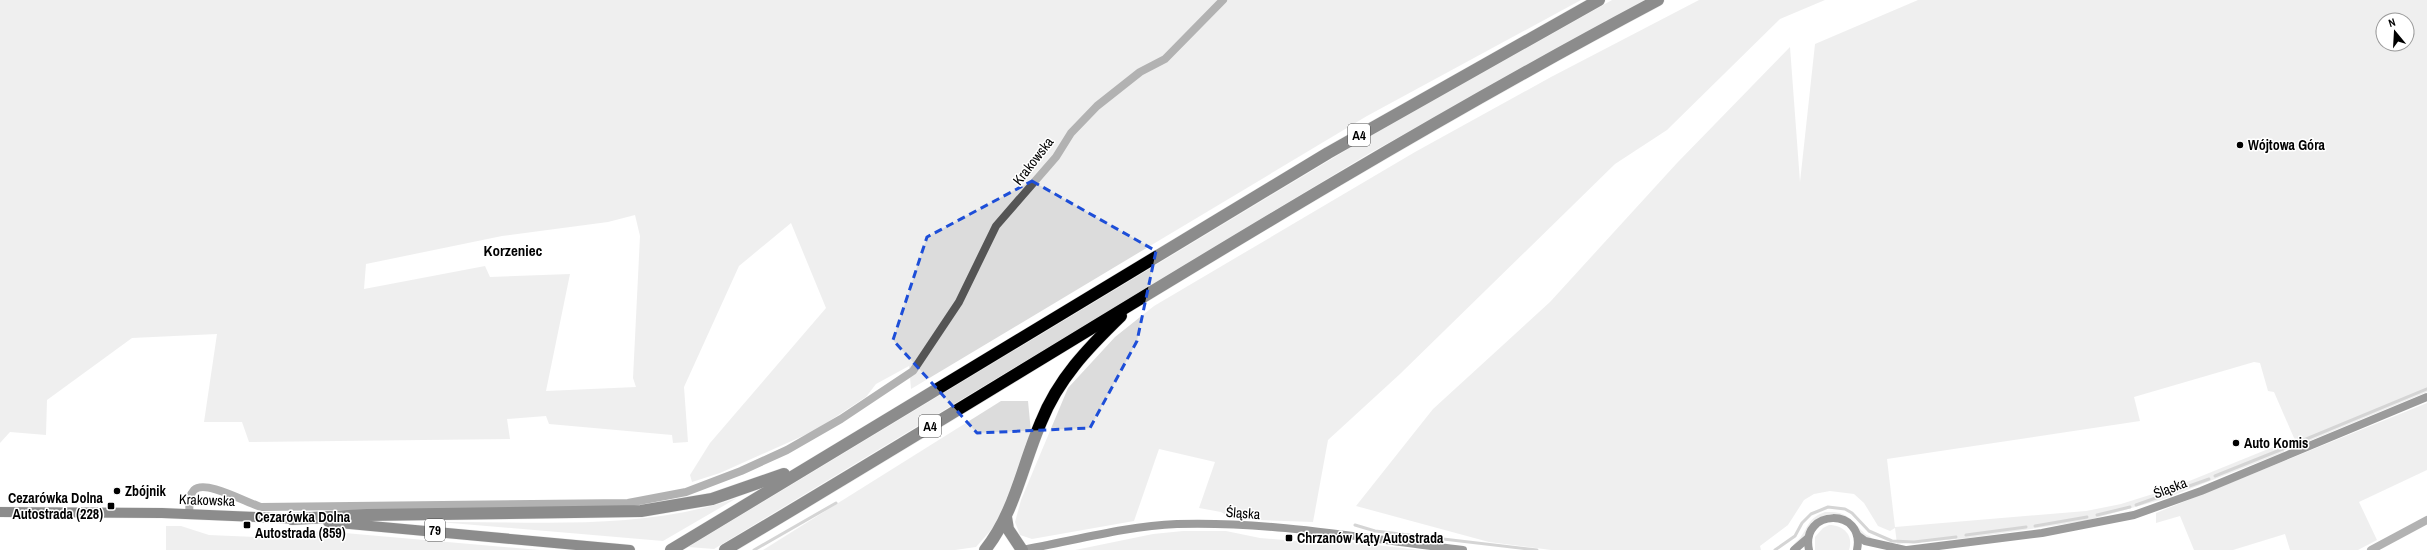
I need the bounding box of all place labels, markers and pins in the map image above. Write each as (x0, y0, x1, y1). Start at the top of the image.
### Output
place label: Wójtowa Góra (2248, 136, 2326, 154)
marker: Wójtowa Góra (2235, 140, 2245, 150)
place label: Auto Komis (2244, 434, 2308, 452)
marker: Auto Komis (2231, 438, 2241, 448)
place label: Zbójnik (125, 482, 166, 500)
marker: Zbójnik (112, 486, 122, 496)
place label: Cezarówka Dolna Autostrada (228) (8, 489, 104, 523)
marker: Cezarówka Dolna Autostrada (228) (106, 501, 116, 511)
place label: Cezarówka Dolna Autostrada (859) (255, 508, 351, 542)
marker: Cezarówka Dolna Autostrada (859) (242, 520, 252, 530)
place label: Chrzanów Kąty Autostrada (1297, 529, 1444, 547)
marker: Chrzanów Kąty Autostrada (1284, 533, 1294, 543)

